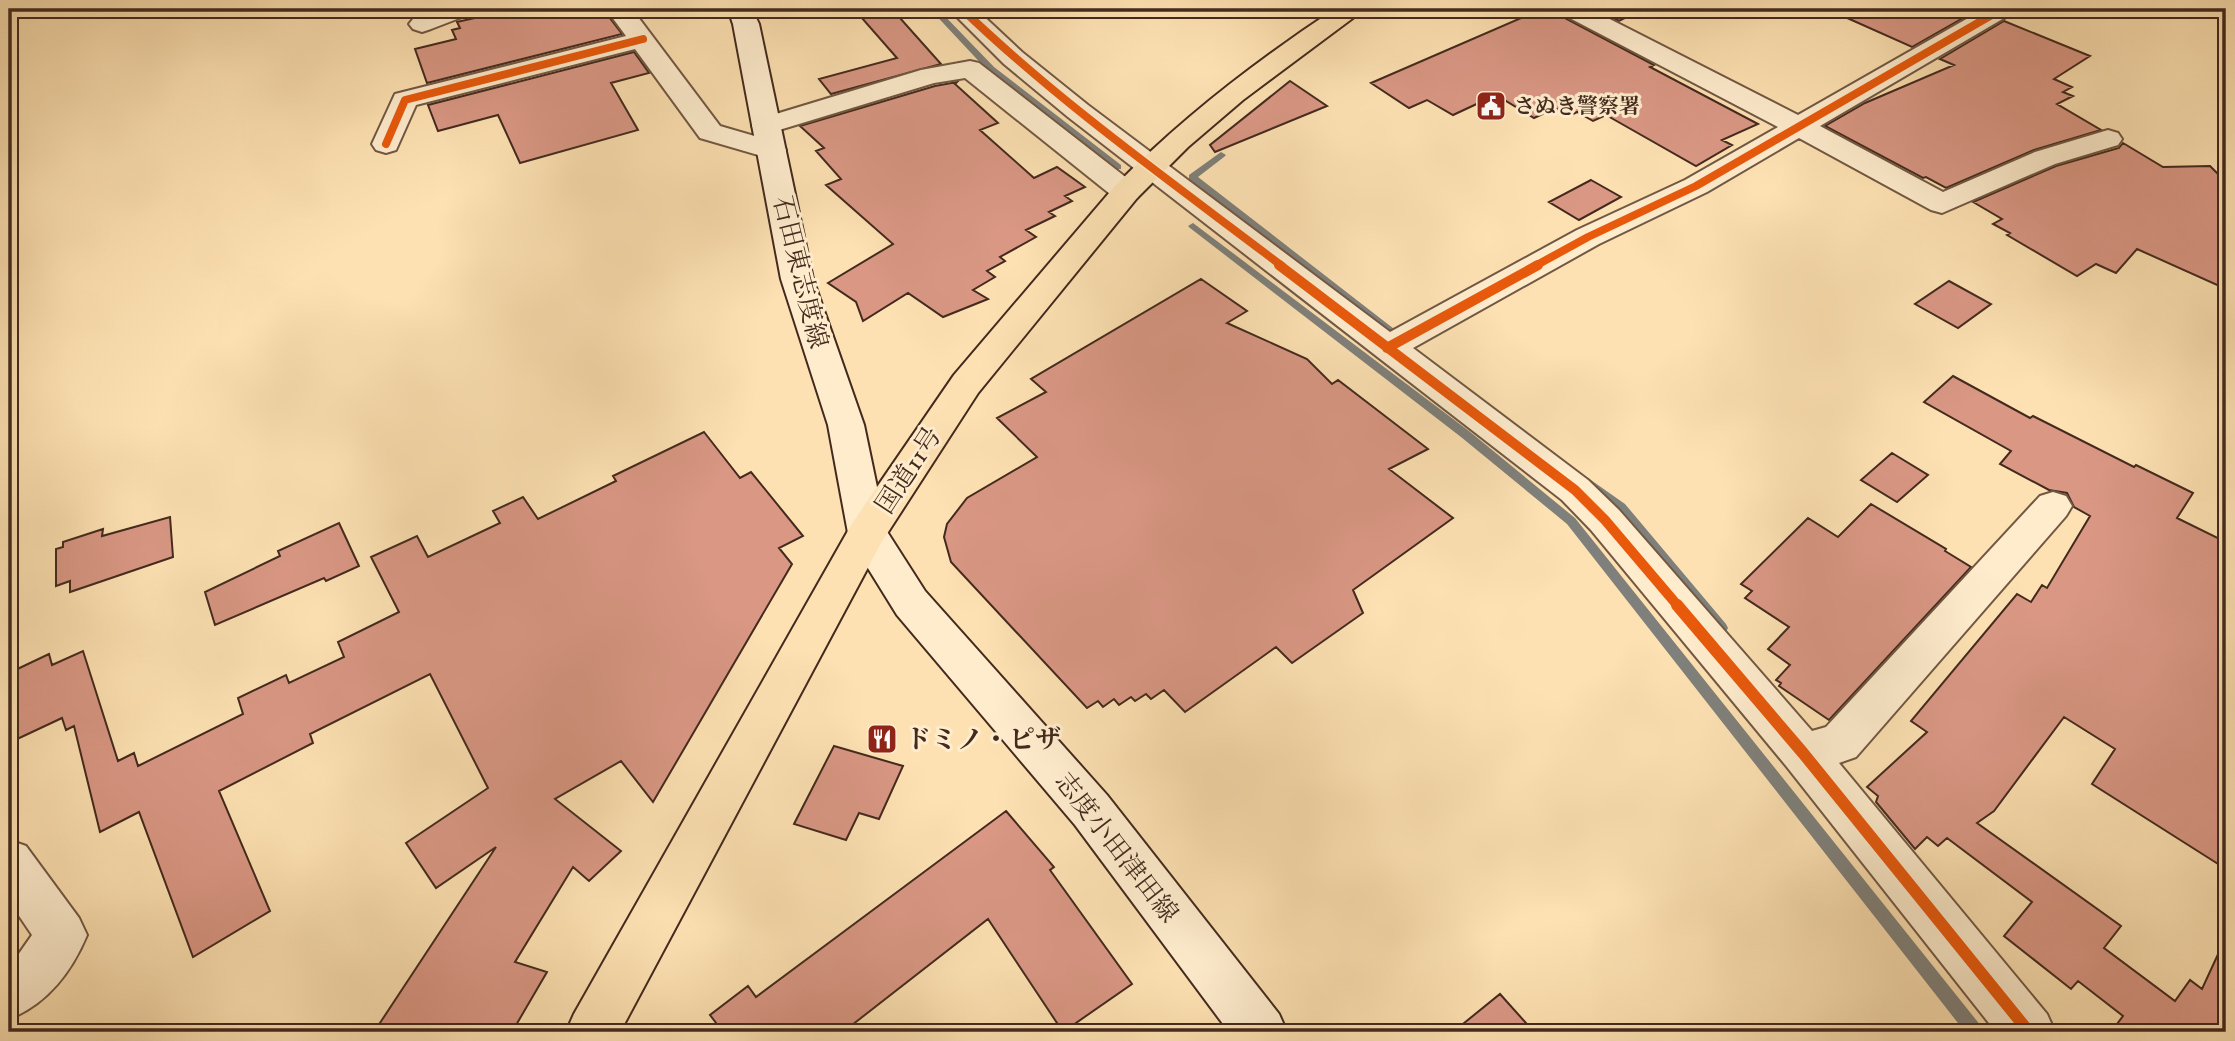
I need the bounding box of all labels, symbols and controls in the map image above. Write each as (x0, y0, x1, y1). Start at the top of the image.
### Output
public building icon: さぬき警察署 (1474, 89, 1508, 123)
place label: さぬき警察署 (1514, 94, 1640, 120)
street label: 石田東志度線 (765, 193, 834, 352)
street label: 国道11号 (869, 421, 950, 521)
restaurant icon: ドミノ・ピザ (865, 722, 899, 756)
place label: ドミノ・ピザ (905, 724, 1061, 757)
street label: 志度小田津田線 (1047, 766, 1185, 930)

